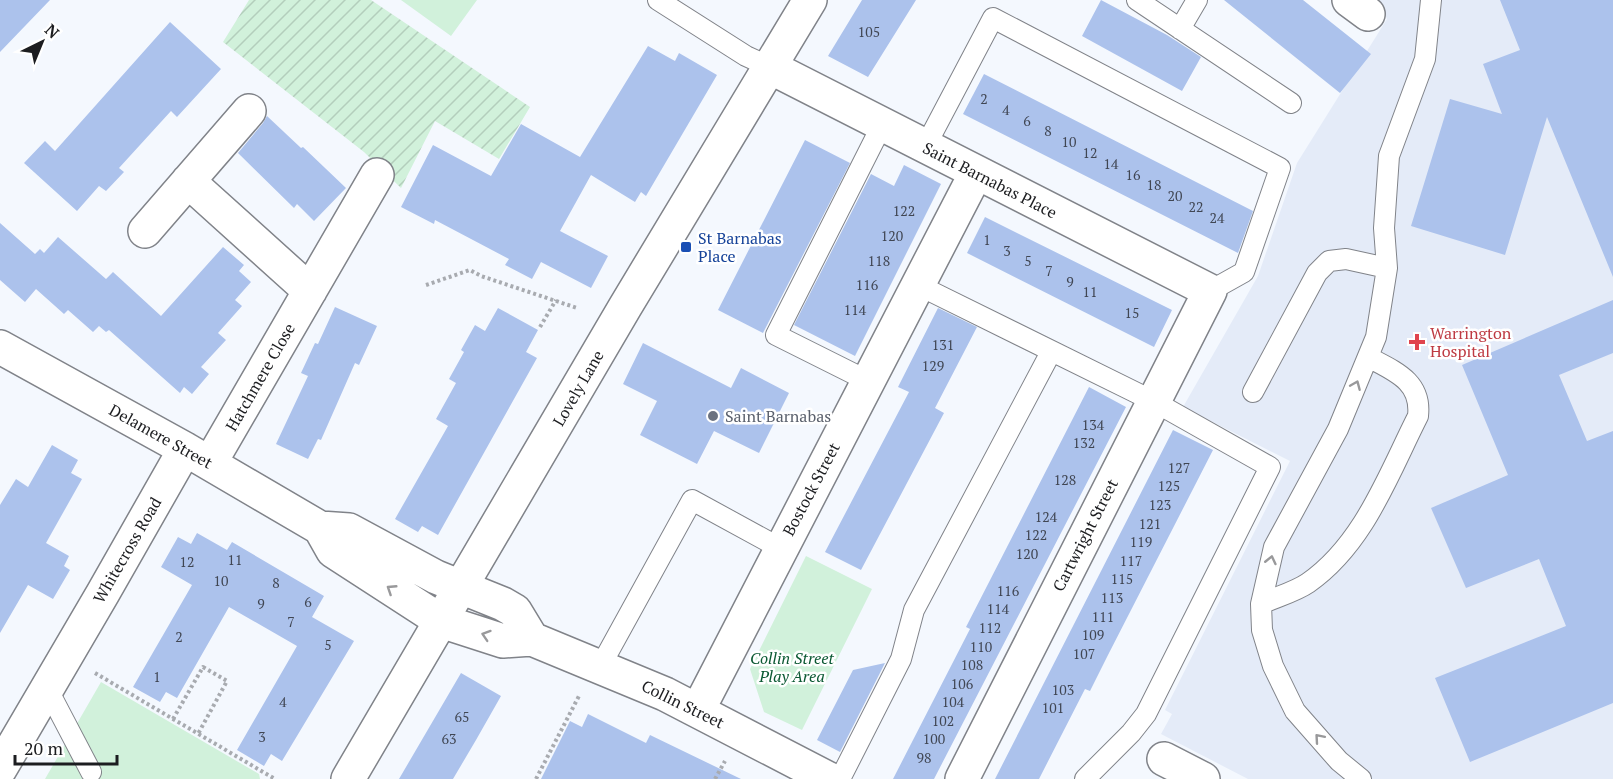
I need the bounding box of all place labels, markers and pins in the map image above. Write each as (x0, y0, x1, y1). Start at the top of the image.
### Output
place label: St Barnabas Place (698, 227, 782, 267)
marker: St Barnabas Place (679, 240, 693, 254)
place label: Warrington Hospital (1430, 322, 1512, 362)
marker: Warrington Hospital (1408, 333, 1426, 351)
place label: Saint Barnabas (725, 405, 831, 427)
marker: Saint Barnabas (706, 409, 720, 423)

